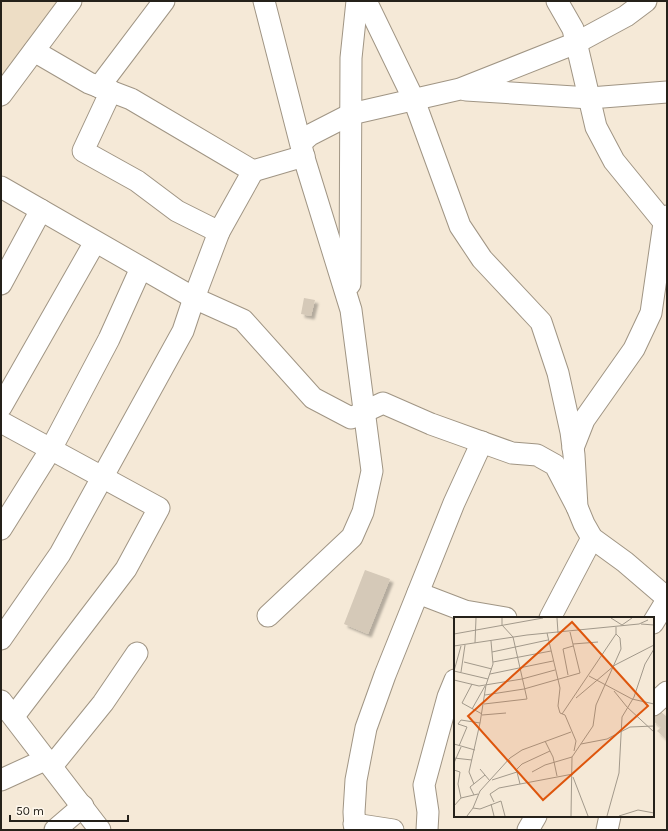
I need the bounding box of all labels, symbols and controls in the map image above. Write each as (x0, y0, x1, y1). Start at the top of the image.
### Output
inset map (454, 617, 654, 817)
scale bar (10, 797, 128, 823)
text: 50 m (16, 804, 44, 818)

